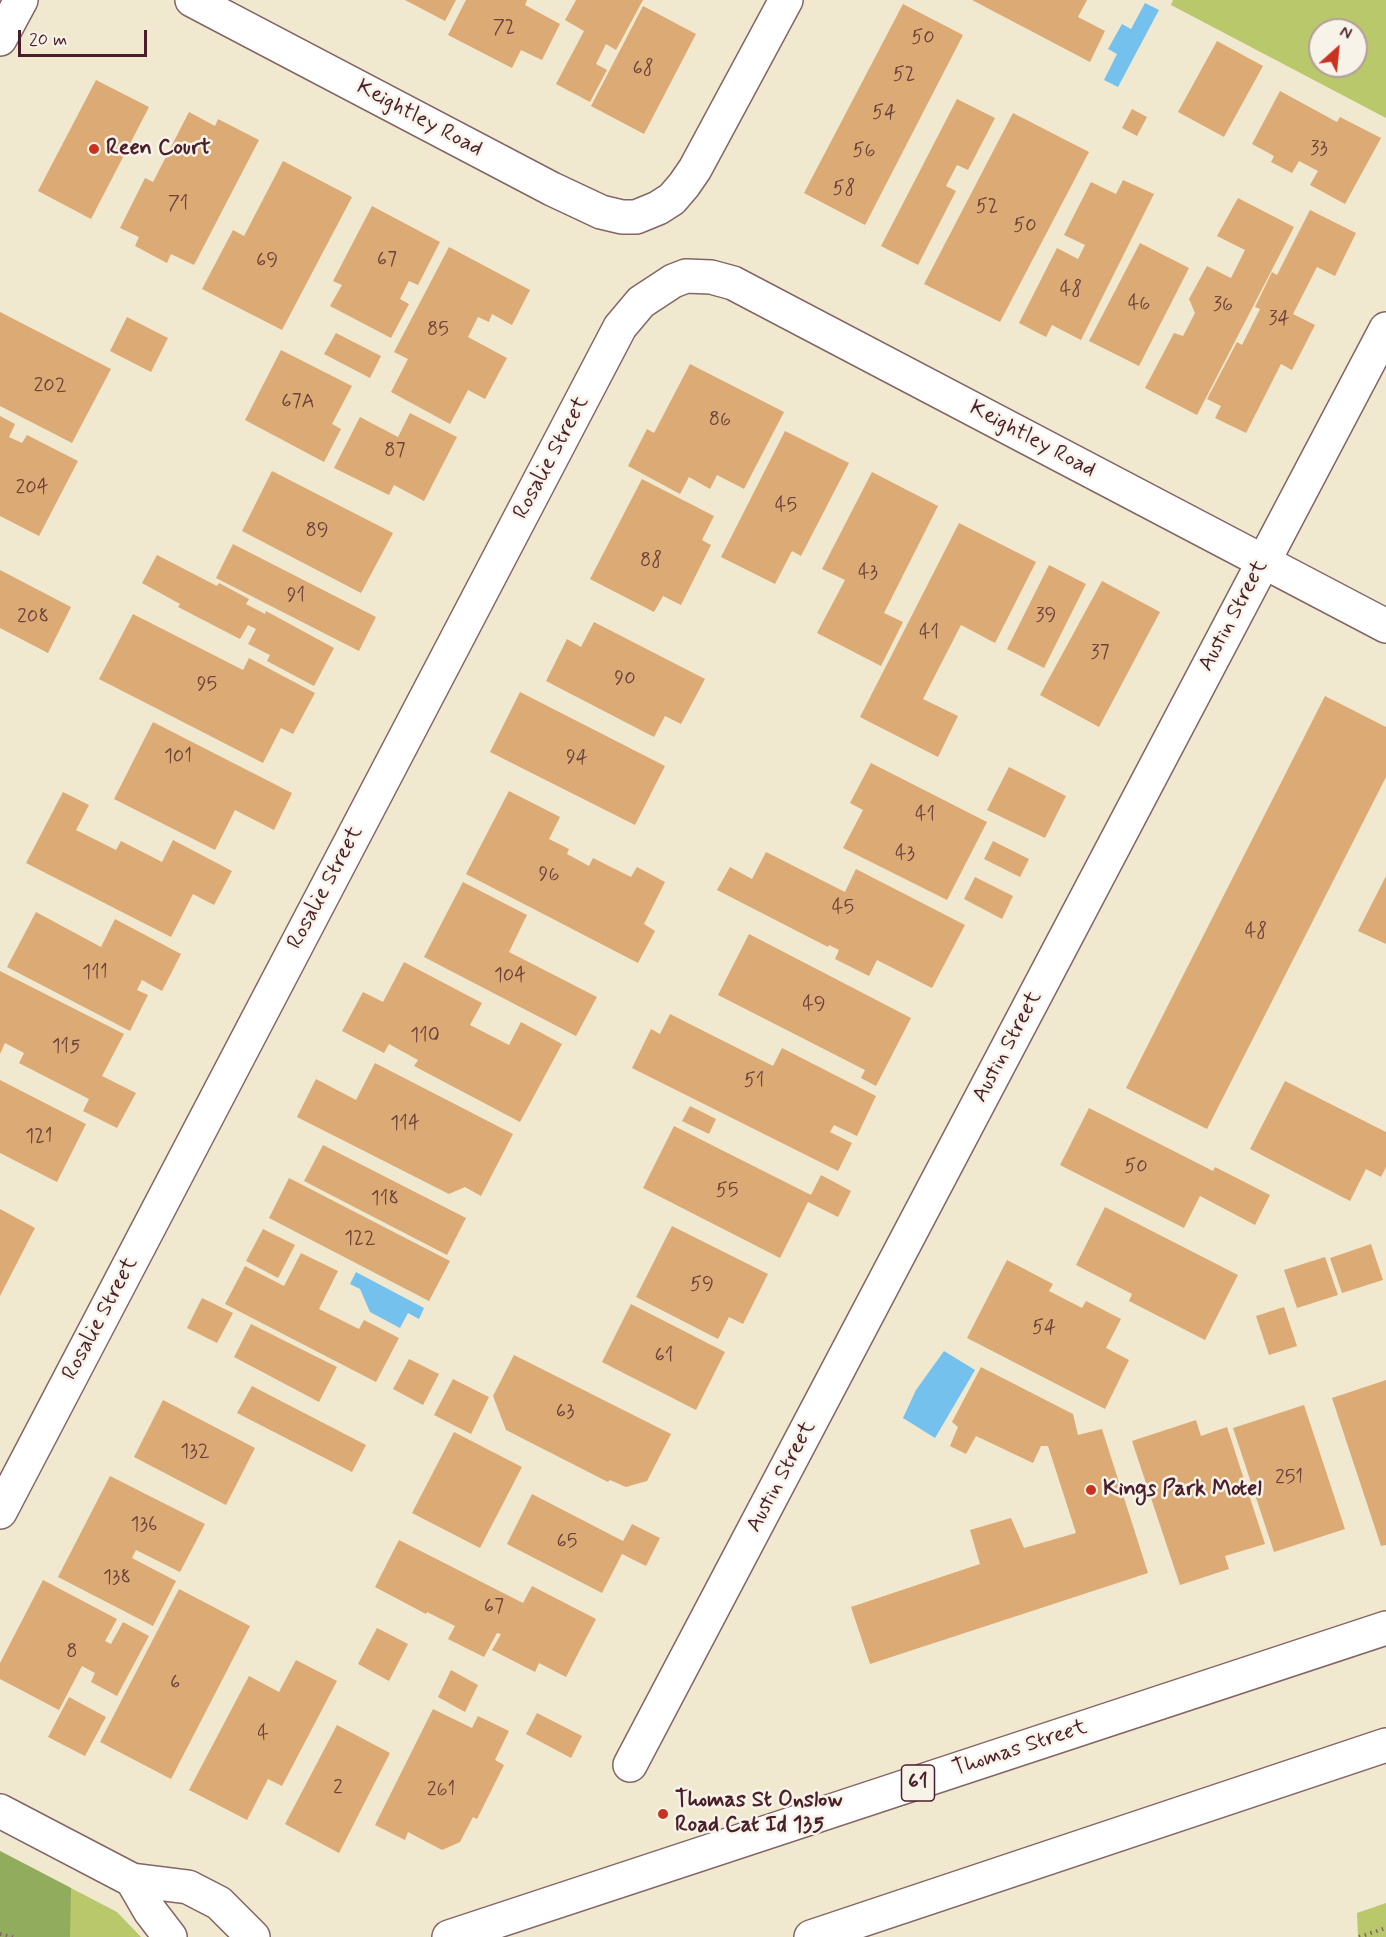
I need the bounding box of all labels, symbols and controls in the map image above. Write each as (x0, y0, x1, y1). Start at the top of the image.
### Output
house number: 72 (493, 17, 515, 41)
scale bar (21, 18, 150, 56)
north arrow (1308, 18, 1368, 78)
text: N (1336, 22, 1355, 45)
house number: 50 (911, 27, 935, 51)
text: 20 m (29, 28, 67, 52)
house number: 68 (632, 58, 654, 82)
house number: 52 (893, 64, 915, 88)
street label: Keightley Road (351, 75, 487, 163)
house number: 54 (872, 102, 896, 126)
place label: Reen Court (106, 136, 211, 162)
house number: 33 (1310, 138, 1328, 162)
house number: 56 (852, 140, 876, 164)
marker: Reen Court (87, 142, 101, 156)
house number: 58 (833, 178, 855, 202)
house number: 71 (168, 193, 188, 217)
house number: 52 (976, 196, 998, 220)
house number: 50 (1013, 215, 1037, 239)
house number: 67 (377, 249, 397, 273)
house number: 69 (256, 250, 278, 274)
house number: 48 (1060, 279, 1082, 303)
house number: 46 (1128, 293, 1150, 317)
house number: 36 (1213, 294, 1233, 318)
house number: 34 (1268, 308, 1290, 332)
house number: 85 (427, 319, 449, 343)
house number: 202 (33, 375, 67, 399)
house number: 67A (281, 391, 315, 415)
street label: Rosalie Street (509, 392, 595, 524)
street label: Keightley Road (964, 396, 1100, 484)
house number: 86 (709, 409, 731, 433)
house number: 87 (384, 440, 406, 464)
house number: 204 (15, 477, 49, 501)
house number: 45 (775, 495, 797, 519)
house number: 89 (305, 520, 329, 544)
house number: 88 (640, 550, 662, 574)
street label: Austin Street (1194, 556, 1274, 676)
house number: 43 (858, 562, 878, 586)
house number: 91 (287, 585, 305, 609)
house number: 39 (1036, 605, 1056, 629)
house number: 208 (17, 606, 49, 630)
house number: 41 (919, 622, 939, 646)
house number: 37 (1090, 642, 1110, 666)
house number: 90 (614, 668, 636, 692)
house number: 95 (197, 674, 217, 698)
house number: 101 (164, 746, 192, 770)
house number: 94 (566, 747, 588, 771)
house number: 41 (915, 804, 935, 828)
street label: Rosalie Street (283, 822, 369, 954)
house number: 43 (895, 843, 915, 867)
house number: 96 (539, 864, 559, 888)
house number: 45 (832, 897, 854, 921)
house number: 48 (1245, 921, 1267, 945)
house number: 111 (82, 962, 108, 986)
house number: 104 (494, 965, 526, 989)
street label: Austin Street (968, 987, 1048, 1107)
house number: 49 (802, 994, 826, 1018)
house number: 110 (410, 1025, 440, 1049)
house number: 115 (52, 1036, 80, 1060)
house number: 51 (744, 1070, 764, 1094)
house number: 114 (390, 1113, 420, 1137)
house number: 121 (25, 1126, 53, 1150)
house number: 50 (1124, 1156, 1148, 1180)
house number: 55 (716, 1180, 738, 1204)
house number: 118 (371, 1188, 399, 1212)
house number: 122 (344, 1228, 376, 1252)
street label: Rosalie Street (58, 1253, 144, 1385)
house number: 59 (690, 1274, 714, 1298)
house number: 54 (1032, 1317, 1056, 1341)
house number: 61 (655, 1345, 673, 1369)
house number: 63 (556, 1401, 574, 1425)
street label: Austin Street (742, 1417, 822, 1537)
house number: 132 (180, 1441, 210, 1465)
house number: 251 (1275, 1467, 1303, 1491)
place label: Kings Park Motel (1103, 1477, 1262, 1503)
marker: Kings Park Motel (1084, 1483, 1098, 1497)
house number: 136 (131, 1514, 157, 1538)
house number: 65 (557, 1531, 577, 1555)
house number: 138 (103, 1567, 131, 1591)
house number: 67 (484, 1596, 504, 1620)
house number: 8 (66, 1641, 78, 1665)
house number: 6 (170, 1672, 180, 1696)
street label: Thomas Street (950, 1715, 1090, 1783)
house number: 4 (257, 1723, 269, 1747)
road number: 61 (902, 1765, 934, 1801)
house number: 2 (333, 1777, 343, 1801)
house number: 261 (427, 1779, 455, 1803)
place label: Thomas St Onslow Road Cat Id 135 (675, 1788, 842, 1840)
marker: Thomas St Onslow Road Cat Id 135 (656, 1807, 670, 1821)

